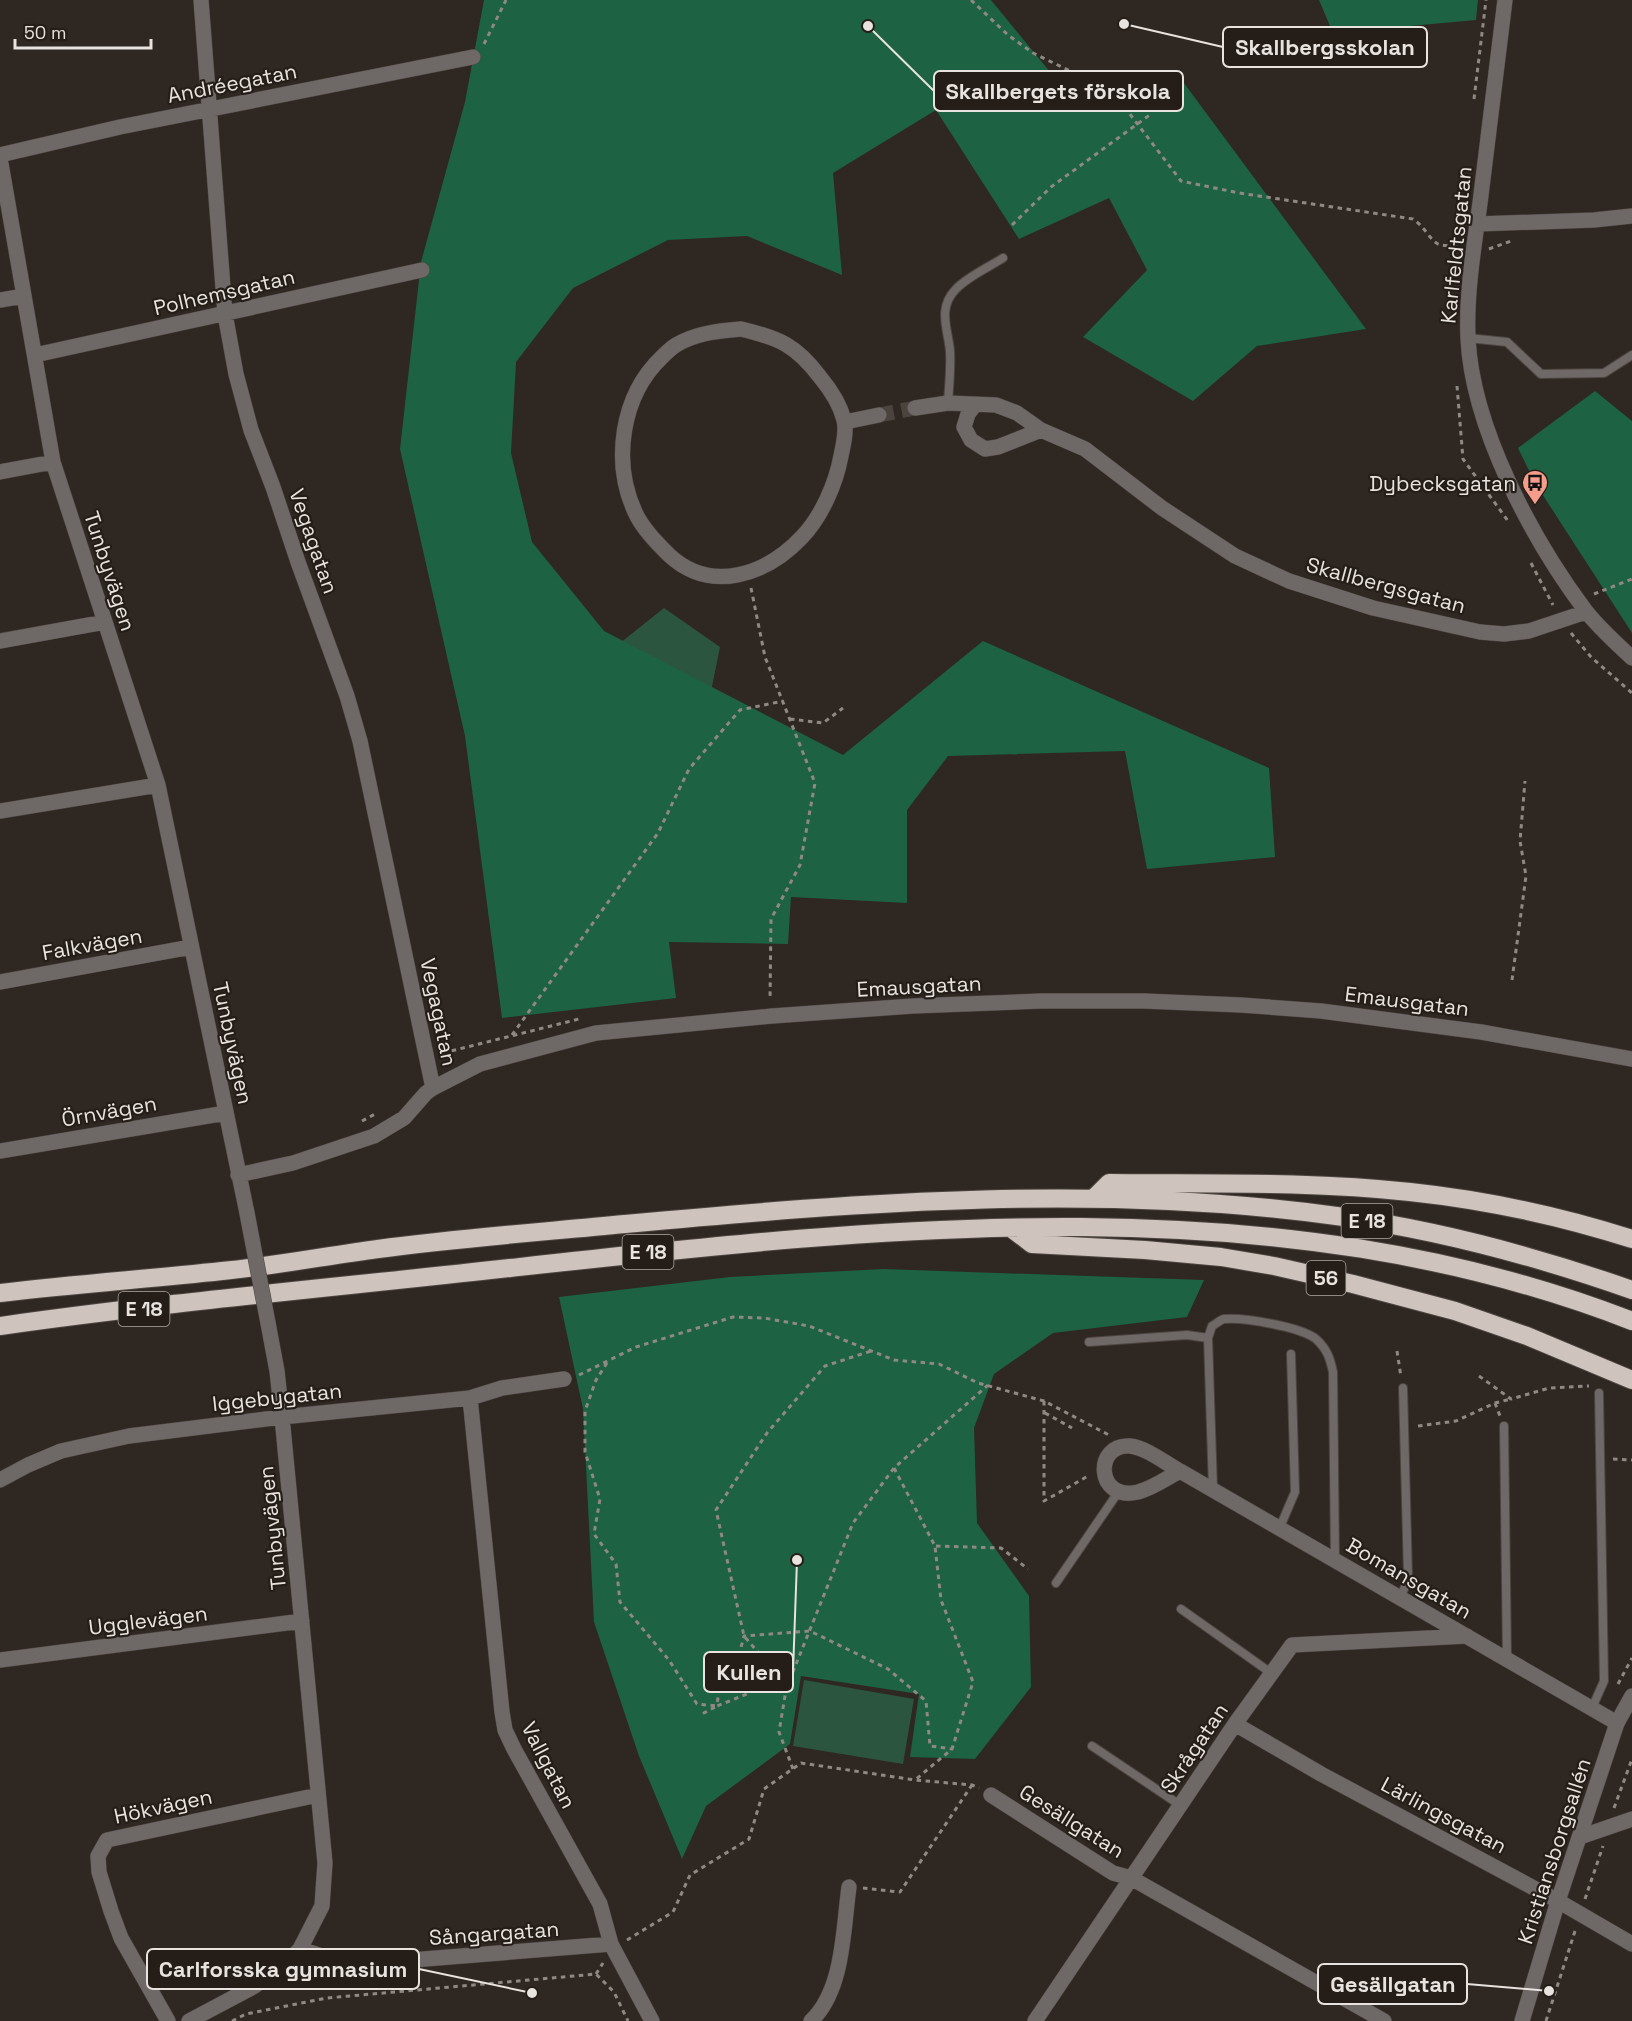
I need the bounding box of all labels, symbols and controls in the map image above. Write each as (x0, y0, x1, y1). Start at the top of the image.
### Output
scale bar (15, 12, 152, 50)
text: 50 m (24, 21, 66, 44)
callout: Skallbergsskolan (1223, 27, 1427, 67)
text: Skallbergsskolan (1235, 33, 1415, 61)
street label: Andréegatan (165, 57, 299, 109)
callout: Skallbergets förskola (934, 71, 1183, 111)
text: Skallbergets förskola (946, 77, 1171, 105)
street label: Karlfeldtsgatan (1434, 165, 1478, 325)
street label: Polhemsgatan (151, 263, 297, 321)
bus stop icon: Dybecksgatan (1520, 468, 1550, 506)
place label: Dybecksgatan (1369, 470, 1516, 497)
street label: Vegagatan (283, 485, 345, 597)
street label: Tunbyvägen (78, 508, 142, 634)
street label: Skallbergsgatan (1303, 551, 1469, 619)
street label: Falkvägen (40, 922, 144, 966)
street label: Vegagatan (414, 956, 464, 1068)
street label: Emausgatan (856, 969, 982, 1003)
street label: Tunbyvägen (207, 979, 259, 1107)
street label: Emausgatan (1343, 980, 1471, 1022)
street label: Örnvägen (59, 1089, 159, 1133)
road number: E 18 (1342, 1204, 1392, 1238)
road number: E 18 (622, 1235, 674, 1269)
road number: 56 (1306, 1261, 1346, 1295)
road number: E 18 (118, 1292, 170, 1326)
street label: Iggebygatan (211, 1377, 343, 1417)
street label: Tunbyvägen (252, 1465, 292, 1591)
street label: Bomansgatan (1341, 1531, 1477, 1625)
street label: Ugglevägen (87, 1599, 209, 1641)
callout: Kullen (704, 1652, 793, 1692)
text: Kullen (716, 1658, 782, 1686)
street label: Skrågatan (1154, 1698, 1234, 1798)
street label: Vallgatan (516, 1717, 582, 1813)
street label: Kristiansborgsallén (1511, 1755, 1597, 1947)
street label: Lärlingsgatan (1376, 1771, 1512, 1859)
street label: Gesällgatan (1014, 1778, 1130, 1864)
street label: Hökvägen (111, 1782, 215, 1830)
street label: Sångargatan (428, 1915, 560, 1951)
callout: Carlforsska gymnasium (147, 1949, 419, 1989)
text: Carlforsska gymnasium (159, 1955, 407, 1983)
callout: Gesällgatan (1318, 1964, 1467, 2004)
text: Gesällgatan (1330, 1970, 1456, 1998)

